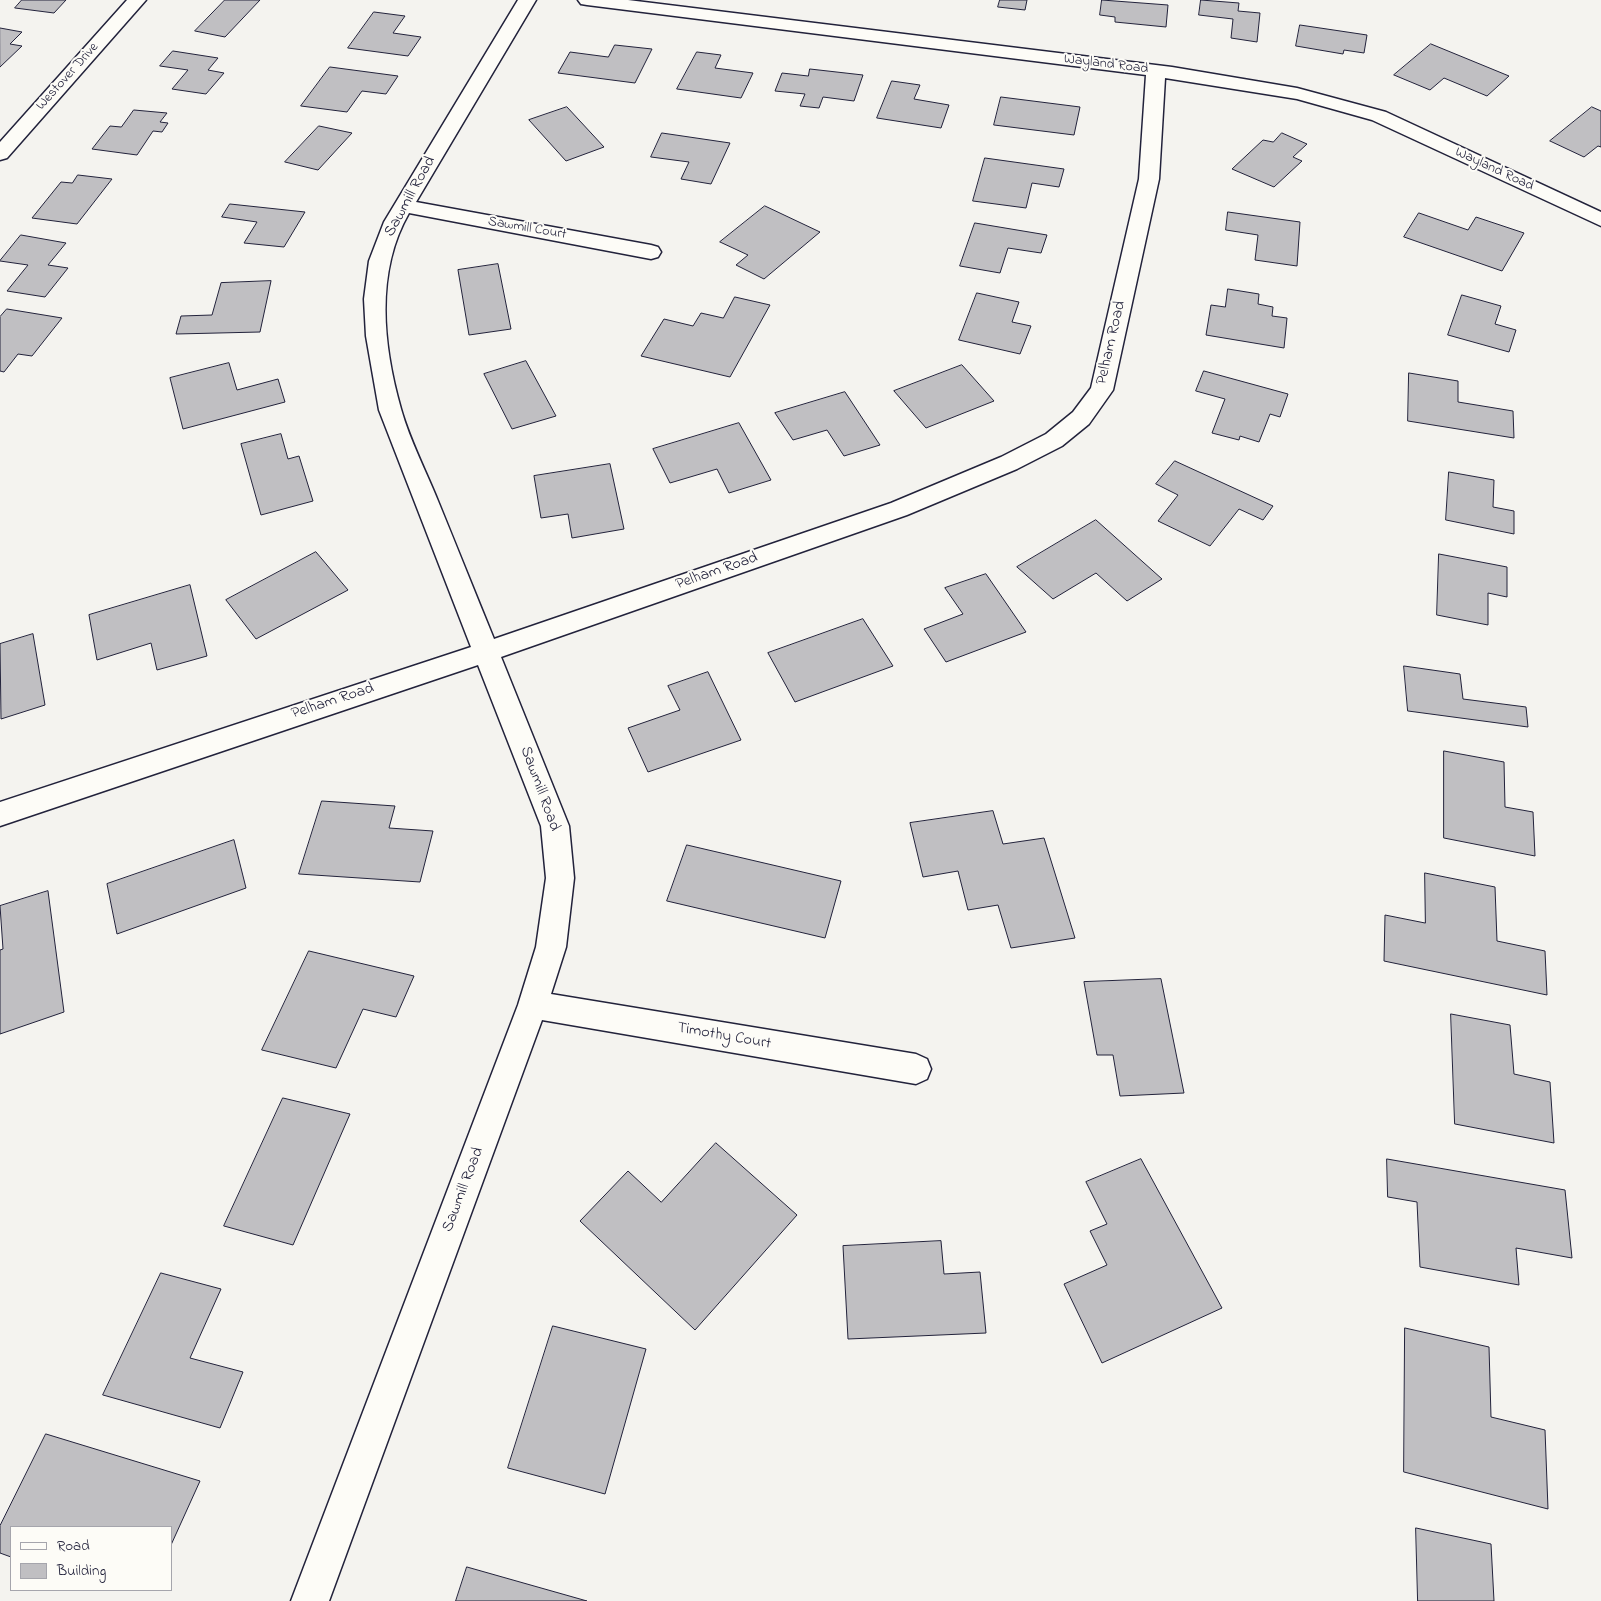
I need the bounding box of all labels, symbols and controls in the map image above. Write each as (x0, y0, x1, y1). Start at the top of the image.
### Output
street label: Westover Drive (33, 40, 103, 114)
street label: Wayland Road (1063, 51, 1149, 79)
street label: Wayland Road (1452, 144, 1536, 196)
street label: Sawmill Road (381, 153, 441, 241)
street label: Sawmill Court (486, 214, 568, 244)
street label: Pelham Road (1093, 299, 1131, 387)
street label: Pelham Road (673, 549, 761, 595)
street label: Pelham Road (289, 680, 377, 724)
street label: Sawmill Road (515, 744, 563, 834)
street label: Timothy Court (675, 1019, 773, 1055)
street label: Sawmill Road (439, 1145, 489, 1235)
legend (10, 1526, 172, 1591)
text: Road (57, 1535, 90, 1557)
text: Building (57, 1560, 106, 1582)

